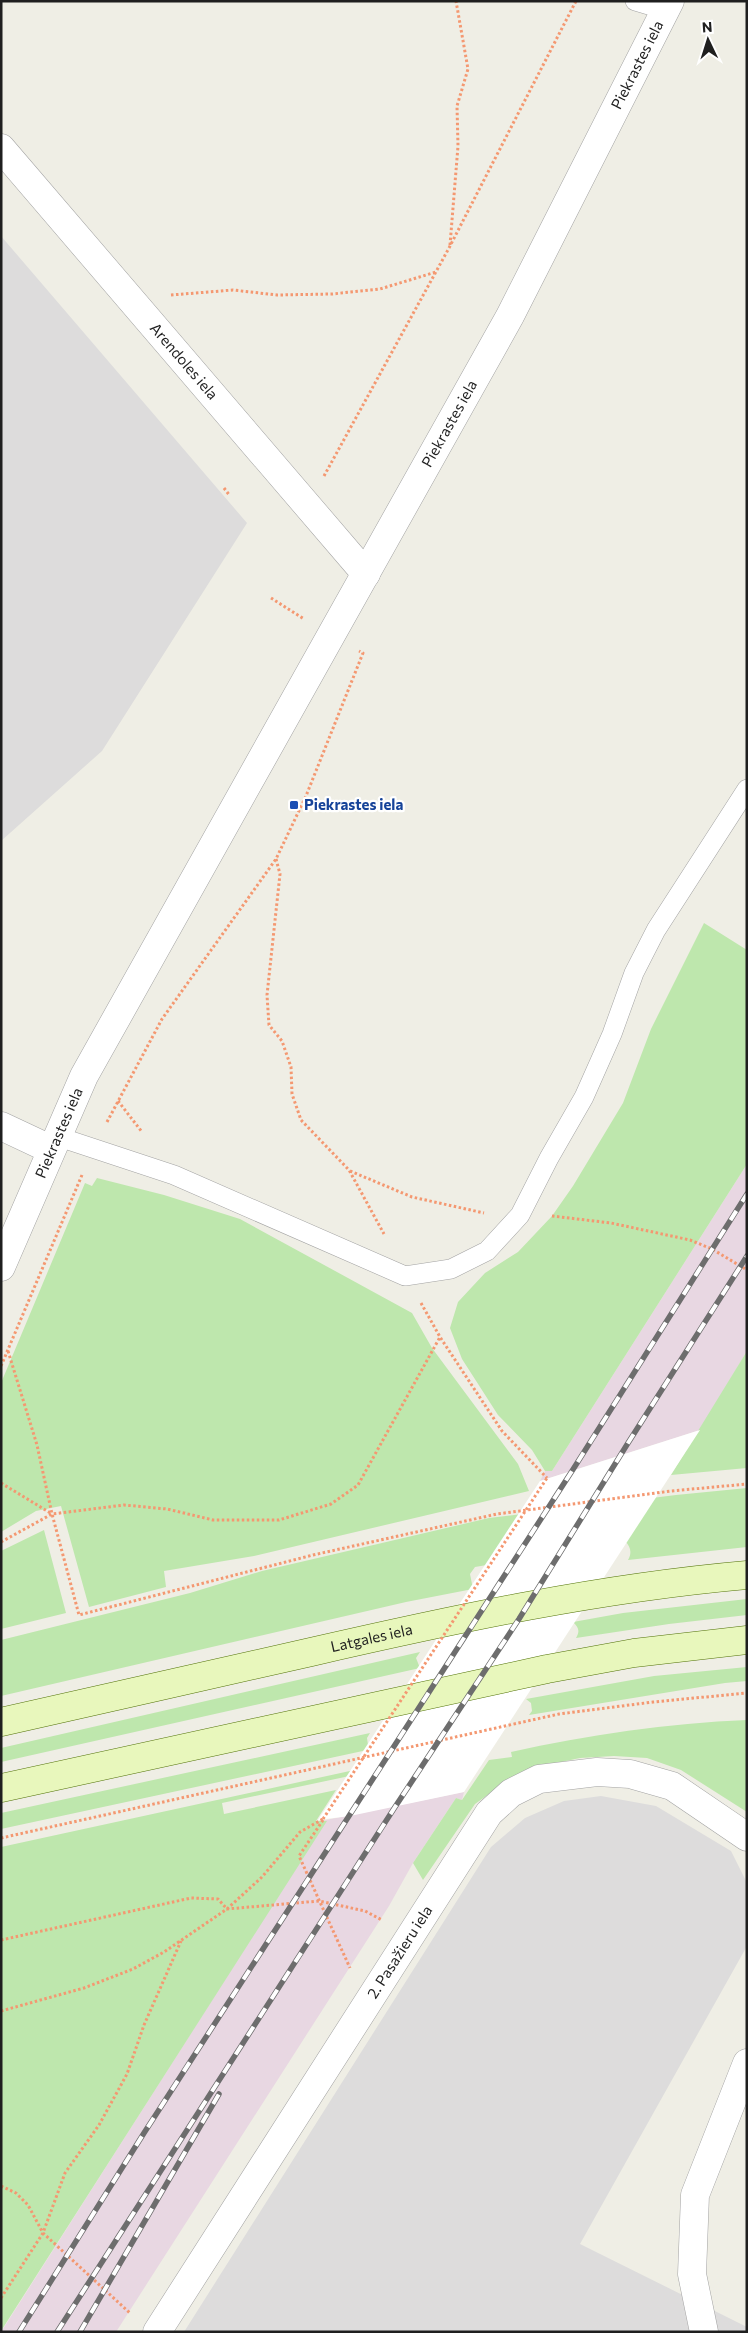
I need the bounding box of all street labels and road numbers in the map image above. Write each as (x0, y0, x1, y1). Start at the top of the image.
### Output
street label: Piekrastes iela (607, 17, 667, 112)
street label: Arendoles iela (147, 319, 222, 403)
street label: Piekrastes iela (417, 377, 480, 470)
street label: Piekrastes iela (31, 1085, 86, 1181)
street label: Latgales iela (329, 1620, 414, 1655)
street label: 2. Pasažieru iela (363, 1902, 436, 2001)

